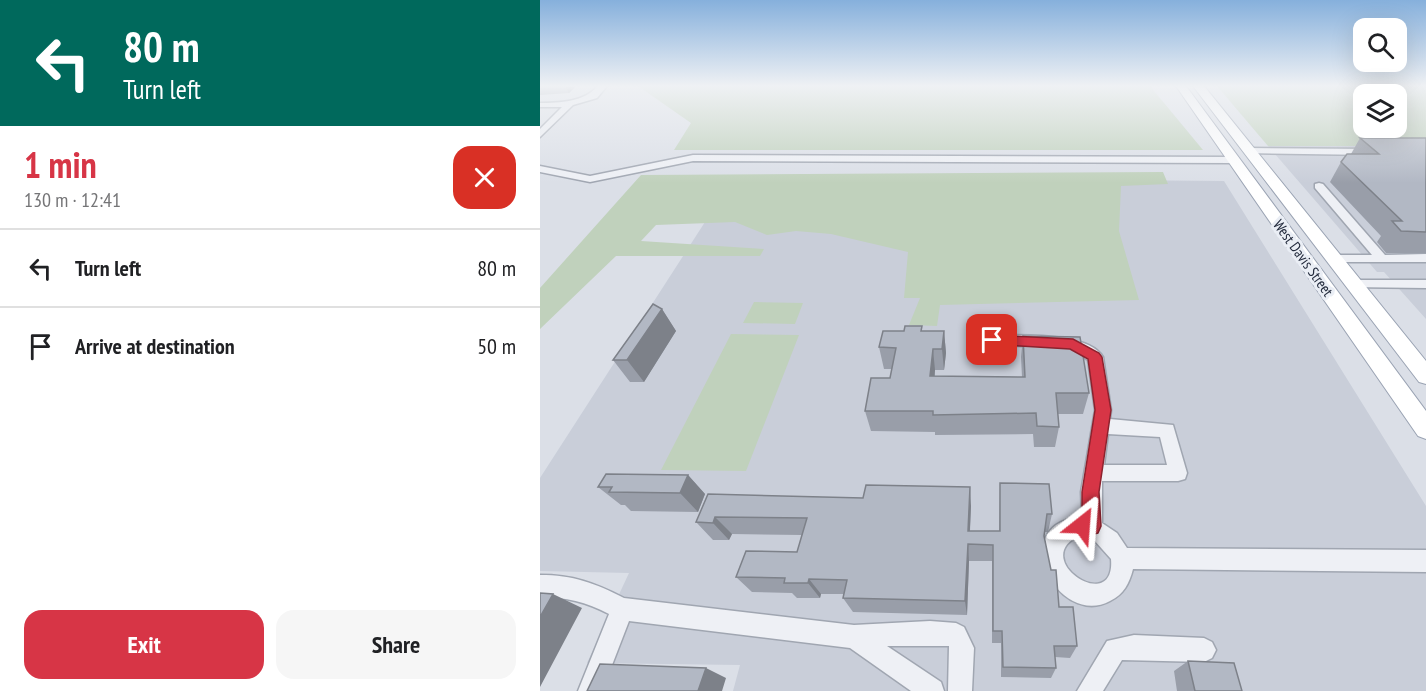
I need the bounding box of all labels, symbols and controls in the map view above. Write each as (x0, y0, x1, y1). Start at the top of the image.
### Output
map controls (1353, 18, 1407, 138)
button: search (1353, 18, 1407, 72)
text: 80 m (123, 19, 200, 74)
icon: left (24, 24, 102, 102)
text: Turn left (123, 72, 201, 106)
button: layers (1353, 84, 1407, 138)
text: 1 min (24, 141, 97, 188)
button: close (453, 146, 516, 209)
text: 130 m · 12:41 (24, 187, 121, 213)
street label: West Davis Street (1269, 216, 1338, 300)
icon: left (24, 252, 57, 285)
text: Turn left (75, 254, 141, 282)
text: 80 m (477, 254, 516, 282)
pin (966, 314, 1017, 365)
icon: arrive (975, 323, 1008, 356)
icon: arrive (24, 330, 57, 363)
text: Arrive at destination (75, 332, 235, 360)
text: 50 m (477, 332, 516, 360)
position arrow (1050, 493, 1114, 557)
button: Exit (24, 610, 264, 679)
button: Share (276, 610, 516, 679)

